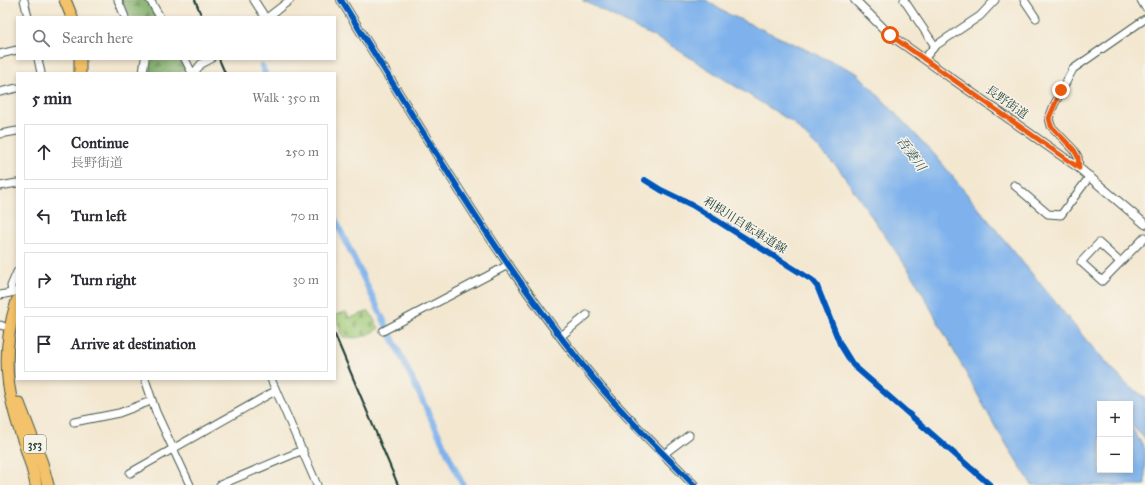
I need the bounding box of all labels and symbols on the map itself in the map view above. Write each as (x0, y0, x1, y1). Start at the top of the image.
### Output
route start (881, 26, 899, 44)
route end (1052, 81, 1070, 99)
street label: 長野街道 (983, 82, 1031, 122)
water label: 吾妻川 (893, 134, 930, 176)
street label: 利根川自転車道線 (701, 194, 789, 256)
road number: 353 (24, 435, 46, 453)

